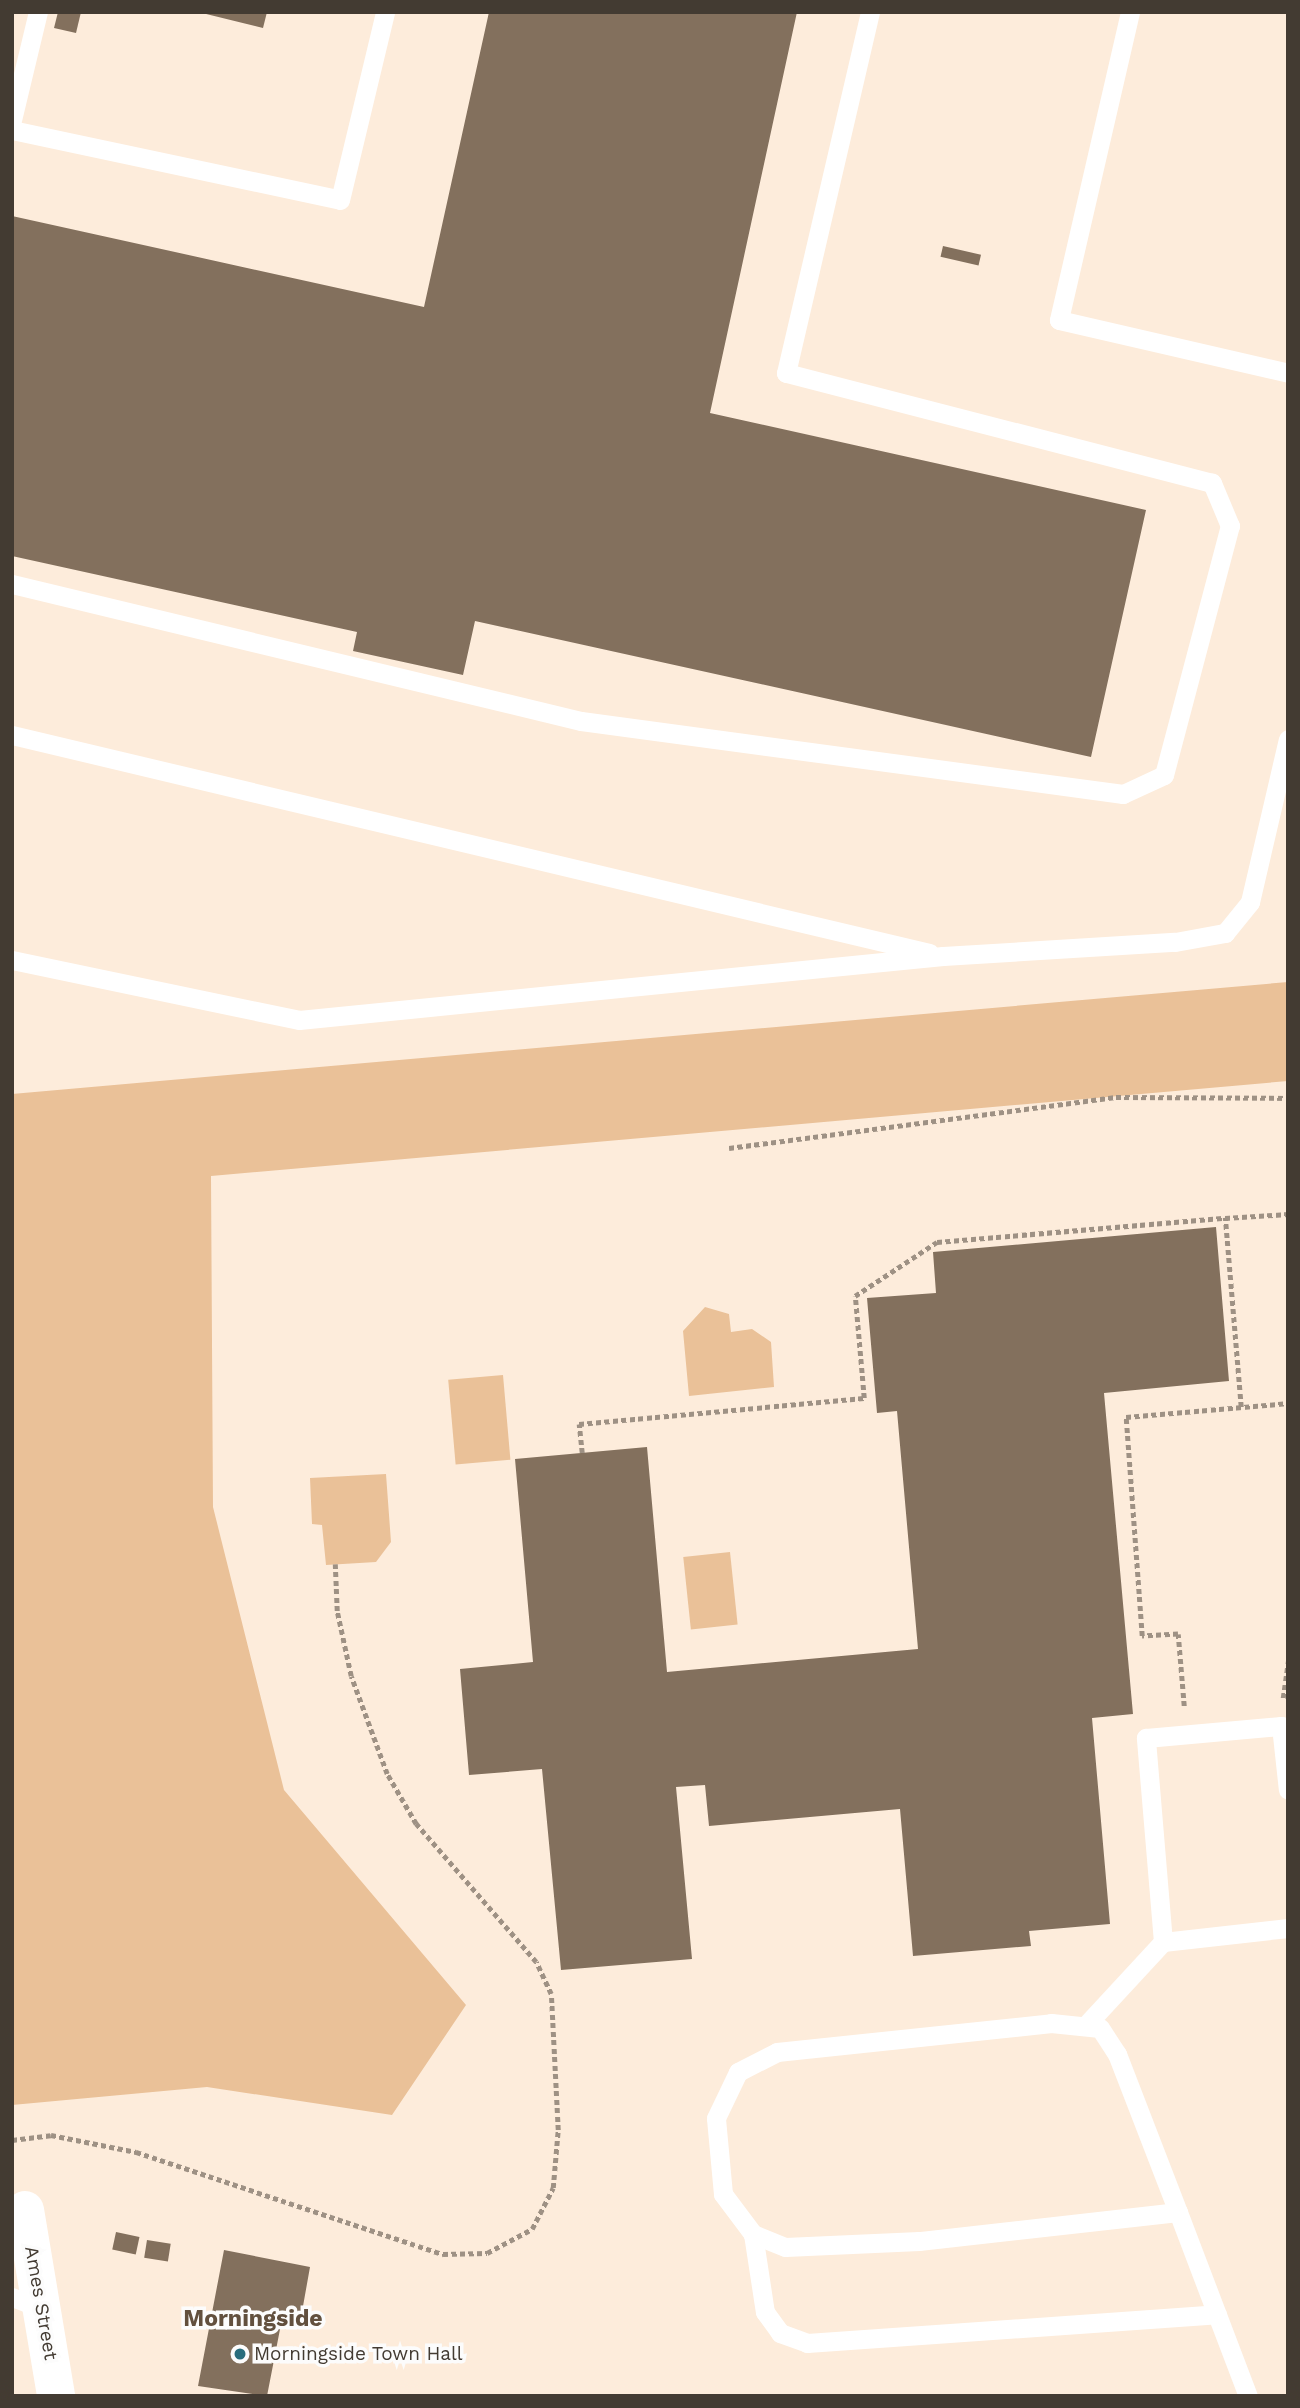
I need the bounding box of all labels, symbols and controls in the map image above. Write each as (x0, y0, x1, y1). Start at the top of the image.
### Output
street label: Ames Street (20, 2244, 62, 2362)
district label: Morningside (183, 2305, 323, 2333)
place label: Morningside Town Hall (254, 2343, 463, 2365)
marker: Morningside Town Hall (232, 2346, 248, 2362)

